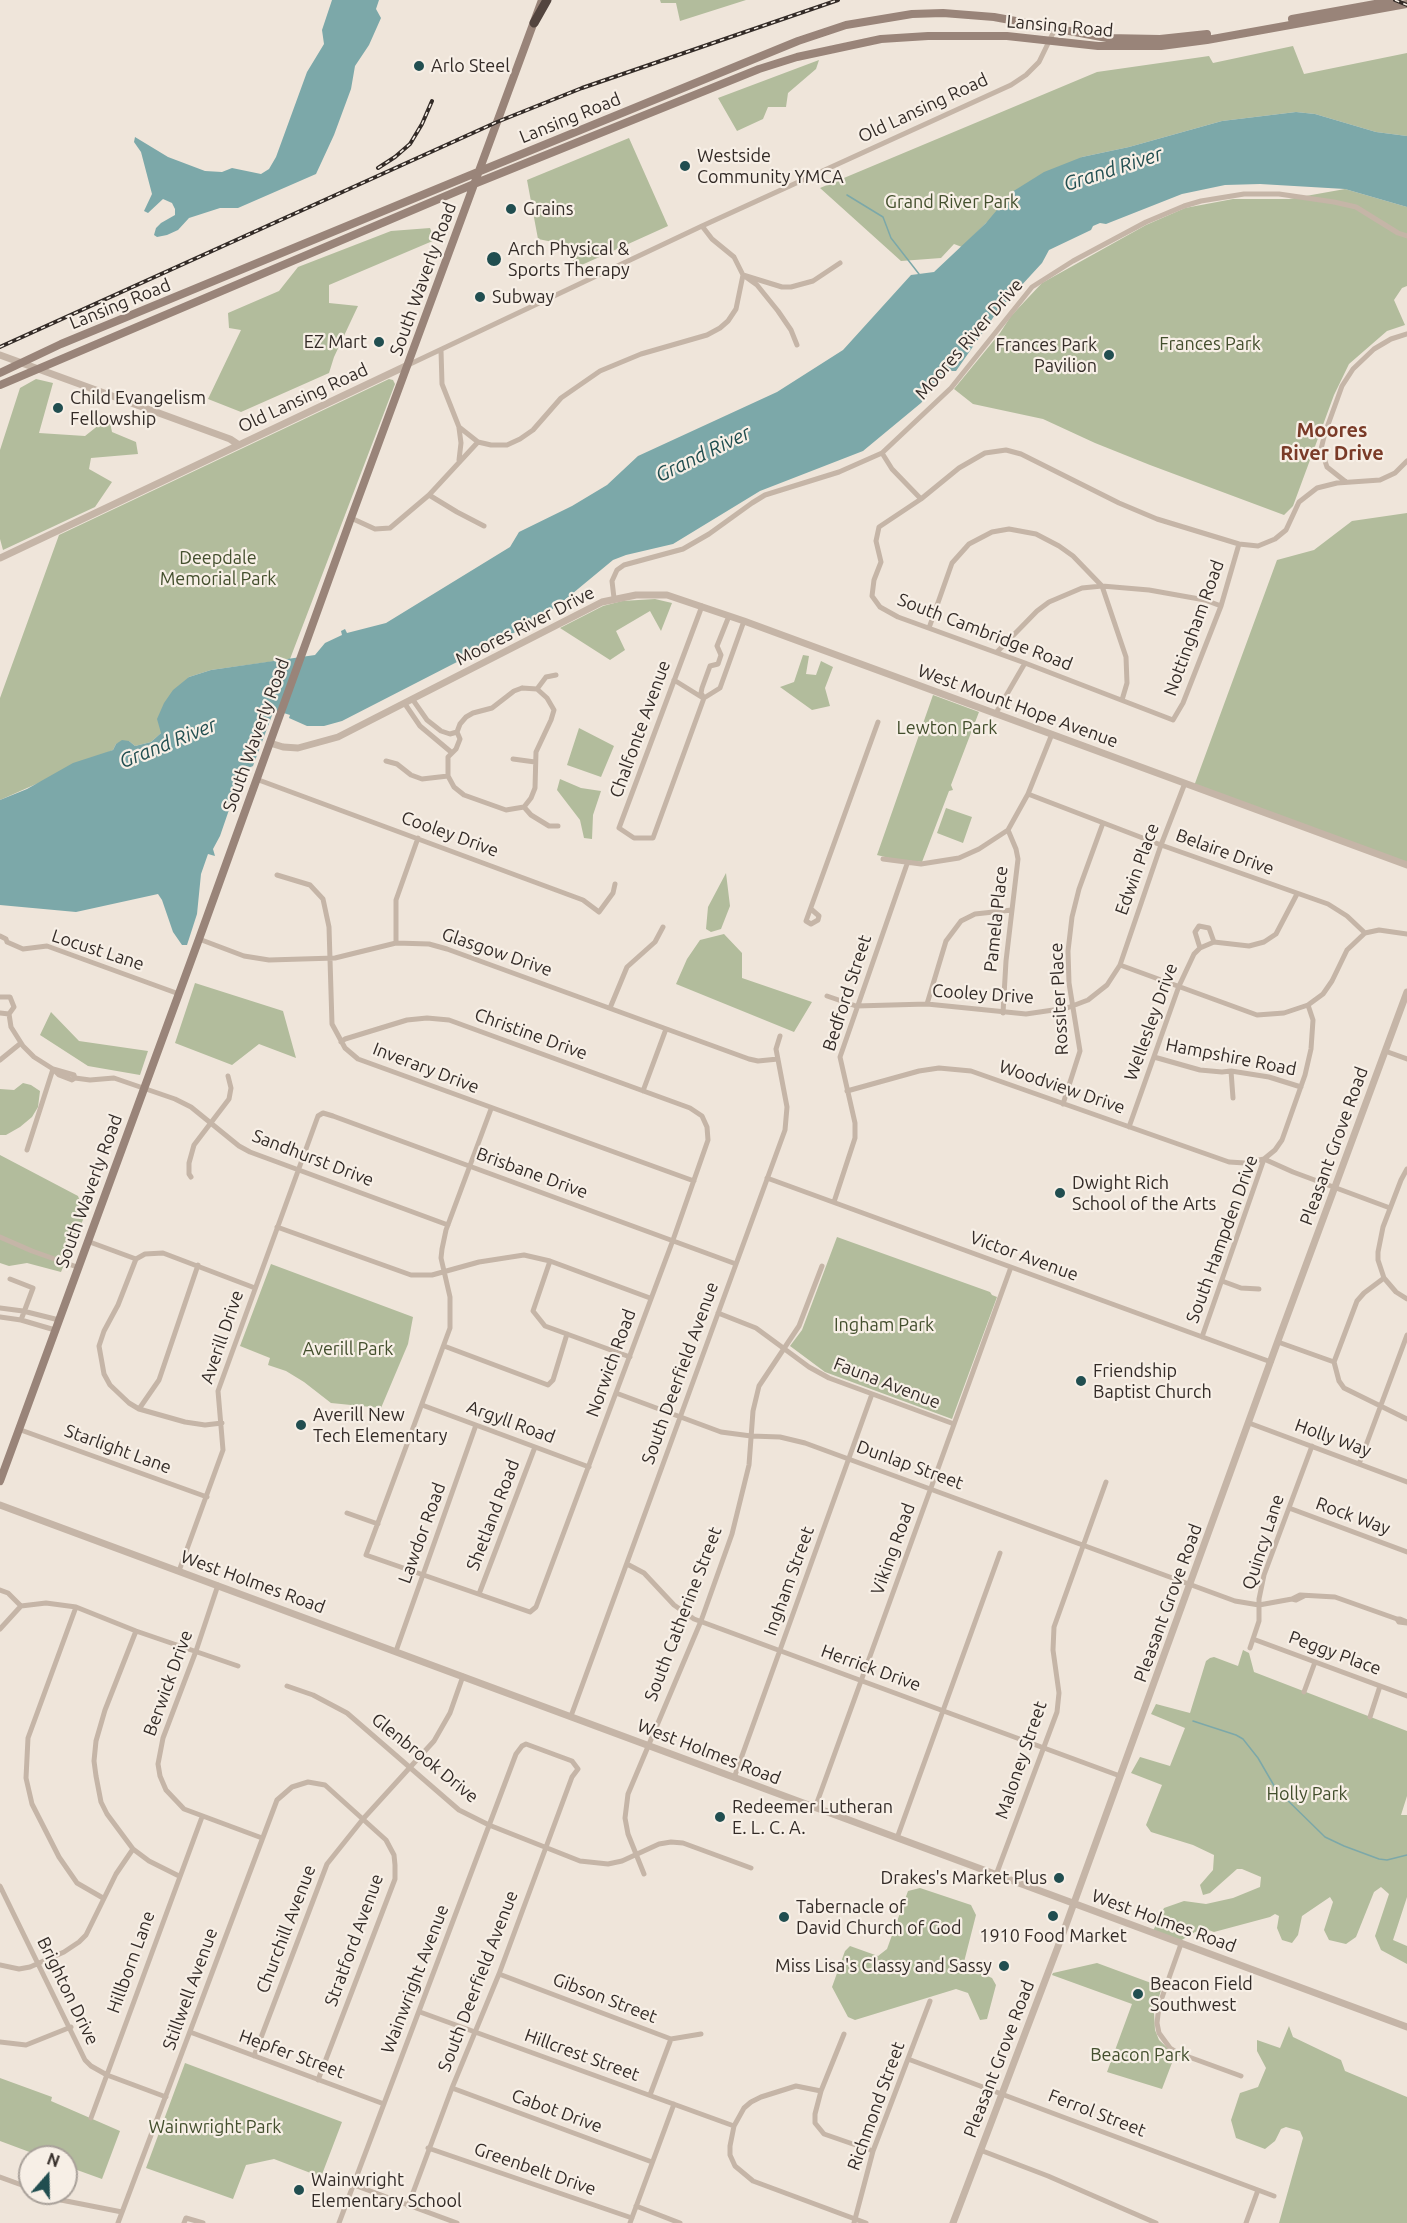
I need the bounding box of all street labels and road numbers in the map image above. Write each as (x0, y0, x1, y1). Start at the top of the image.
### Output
street label: Lansing Road (1006, 11, 1114, 41)
street label: Old Lansing Road (855, 69, 991, 147)
street label: Lansing Road (516, 88, 624, 148)
street label: South Waverly Road (385, 199, 461, 359)
street label: Lansing Road (66, 274, 174, 334)
street label: Moores River Drive (911, 274, 1027, 404)
street label: Old Lansing Road (235, 359, 371, 437)
street label: Nottingham Road (1159, 557, 1229, 699)
street label: Moores River Drive (452, 582, 598, 670)
street label: South Cambridge Road (894, 589, 1076, 675)
street label: South Waverly Road (218, 655, 294, 815)
street label: Chalfonte Avenue (605, 657, 675, 801)
street label: West Mount Hope Avenue (915, 660, 1121, 752)
street label: Cooley Drive (398, 806, 502, 862)
street label: Edwin Place (1110, 820, 1164, 918)
street label: Belaire Drive (1173, 824, 1277, 880)
street label: Pamela Place (980, 865, 1012, 973)
street label: Glasgow Drive (439, 923, 555, 981)
street label: Locust Lane (49, 925, 147, 975)
street label: Bedford Street (818, 932, 876, 1054)
street label: Rossiter Place (1045, 942, 1073, 1056)
street label: Wellesley Drive (1120, 960, 1182, 1084)
street label: Cooley Drive (931, 980, 1035, 1008)
street label: Christine Drive (472, 1004, 590, 1064)
street label: Hampshire Road (1164, 1034, 1298, 1080)
street label: Inverary Drive (370, 1038, 482, 1098)
street label: Woodview Drive (996, 1055, 1128, 1119)
street label: Pleasant Grove Road (1295, 1064, 1373, 1228)
street label: South Waverly Road (51, 1111, 127, 1271)
street label: Sandhurst Drive (249, 1125, 377, 1191)
street label: Brisbane Drive (473, 1143, 591, 1203)
street label: South Hampden Drive (1182, 1152, 1262, 1326)
street label: Victor Avenue (967, 1226, 1081, 1286)
street label: South Deerfield Avenue (637, 1279, 723, 1467)
street label: Averill Drive (196, 1287, 248, 1387)
street label: Norwich Road (581, 1306, 641, 1420)
street label: Fauna Avenue (831, 1353, 943, 1413)
street label: Argyll Road (464, 1396, 558, 1448)
street label: Holly Way (1292, 1414, 1374, 1462)
street label: Starlight Lane (62, 1420, 174, 1478)
street label: Dunlap Street (854, 1436, 966, 1494)
street label: Shetland Road (462, 1456, 524, 1574)
street label: Lawdor Road (394, 1480, 450, 1586)
street label: Quincy Lane (1237, 1492, 1289, 1592)
street label: Rock Way (1313, 1493, 1393, 1539)
street label: Viking Road (866, 1500, 920, 1598)
street label: Pleasant Grove Road (1129, 1521, 1207, 1685)
street label: Ingham Street (759, 1523, 819, 1639)
street label: South Catherine Street (640, 1524, 726, 1704)
street label: West Holmes Road (178, 1546, 328, 1618)
street label: Peggy Place (1286, 1626, 1384, 1680)
street label: Berwick Drive (139, 1627, 197, 1739)
street label: Herrick Drive (818, 1640, 924, 1696)
street label: Maloney Street (991, 1698, 1051, 1822)
street label: Glenbrook Drive (367, 1708, 483, 1808)
street label: West Holmes Road (634, 1715, 784, 1789)
street label: Churchill Avenue (252, 1862, 320, 1996)
street label: Stratford Avenue (320, 1871, 388, 2009)
street label: West Holmes Road (1089, 1885, 1239, 1957)
street label: South Deerfield Avenue (433, 1887, 523, 2075)
street label: Wainwright Avenue (377, 1901, 453, 2057)
street label: Hillborn Lane (103, 1908, 159, 2016)
street label: Stillwell Avenue (158, 1925, 222, 2053)
street label: Brighton Drive (32, 1933, 104, 2049)
street label: Gibson Street (550, 1968, 660, 2028)
street label: Pleasant Grove Road (959, 1977, 1039, 2141)
street label: Hillcrest Street (522, 2024, 642, 2086)
street label: Hepfer Street (236, 2025, 348, 2083)
street label: Richmond Street (843, 2039, 909, 2173)
street label: Cabot Drive (509, 2085, 605, 2137)
street label: Ferrol Street (1045, 2085, 1149, 2141)
street label: Greenbelt Drive (471, 2138, 599, 2200)

